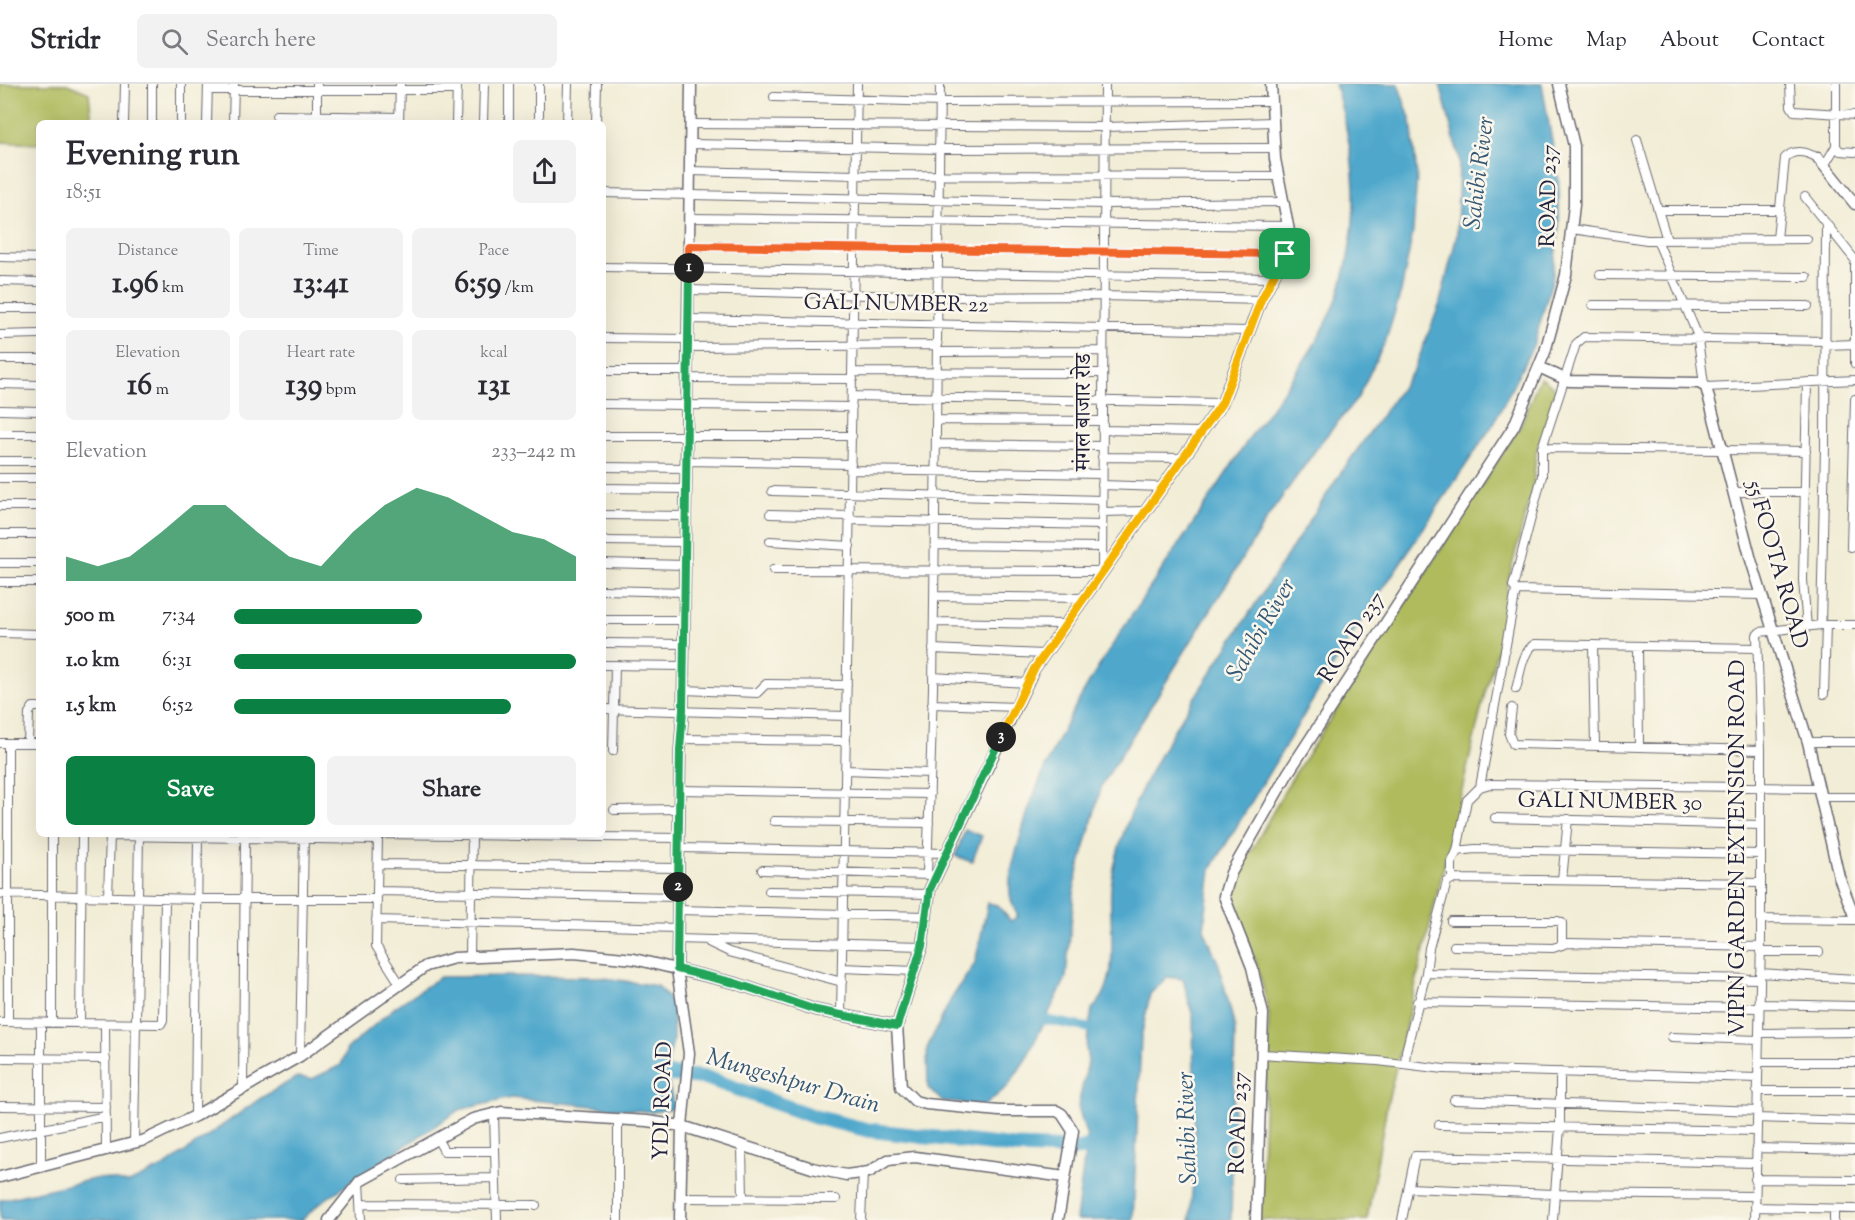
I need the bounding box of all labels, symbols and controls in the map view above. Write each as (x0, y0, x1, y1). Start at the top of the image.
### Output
search box (137, 14, 557, 68)
text: Stridr (30, 21, 101, 61)
icon: search (158, 25, 191, 58)
text: Search here (206, 25, 316, 57)
text: Home (1498, 26, 1553, 56)
text: Map (1586, 26, 1627, 56)
text: About (1660, 26, 1719, 56)
text: Contact (1752, 26, 1825, 56)
water label: Sahibi River (1456, 114, 1504, 231)
text: Evening run (66, 132, 240, 180)
button: share (513, 140, 576, 203)
street label: ROAD 237 (1533, 144, 1567, 248)
text: 18:51 (66, 179, 102, 208)
pin (1259, 228, 1310, 279)
icon: arrive (1268, 237, 1301, 270)
text: Distance (118, 240, 178, 263)
text: Time (303, 240, 339, 263)
text: Pace (479, 240, 509, 263)
pin: 1 (674, 253, 704, 283)
text: 1 (686, 256, 692, 279)
text: 1.96 (112, 263, 159, 306)
text: 13:41 (293, 263, 349, 306)
text: 6:59 (454, 263, 501, 306)
text: km (159, 277, 184, 300)
text: /km (501, 277, 534, 300)
street label: GALI NUMBER 22 (803, 287, 989, 323)
text: Elevation (116, 342, 180, 365)
text: Heart rate (287, 342, 355, 365)
text: kcal (480, 342, 508, 365)
street label: मंगल बाजार रोड (1069, 352, 1101, 472)
text: 16 (127, 365, 152, 408)
text: 139 (286, 365, 322, 408)
text: 131 (478, 365, 510, 408)
text: m (152, 379, 169, 402)
text: bpm (322, 379, 356, 402)
text: Elevation (66, 438, 147, 467)
text: 233–242 m (491, 438, 576, 467)
street label: 55 FOOTA ROAD (1736, 475, 1815, 653)
water label: Sahibi River (1219, 572, 1305, 688)
street label: ROAD 237 (1312, 586, 1394, 690)
text: 500 m (66, 602, 115, 631)
text: 7:34 (162, 602, 195, 631)
text: 1.0 km (66, 647, 120, 676)
text: 6:31 (162, 647, 192, 676)
street label: VIPIN GARDEN EXTENSION ROAD (1723, 660, 1755, 1036)
text: 1.5 km (66, 692, 116, 721)
text: 6:52 (162, 692, 193, 721)
pin: 3 (986, 722, 1016, 752)
text: 3 (998, 725, 1004, 748)
button: Save (66, 756, 315, 825)
button: Share (327, 756, 576, 825)
street label: GALI NUMBER 30 (1517, 785, 1703, 821)
pin: 2 (663, 872, 693, 902)
text: 2 (674, 875, 682, 898)
street label: YDL ROAD (646, 1041, 682, 1161)
water label: Mungeshpur Drain (702, 1041, 884, 1123)
water label: Sahibi River (1169, 1070, 1207, 1185)
street label: ROAD 237 (1222, 1071, 1258, 1175)

